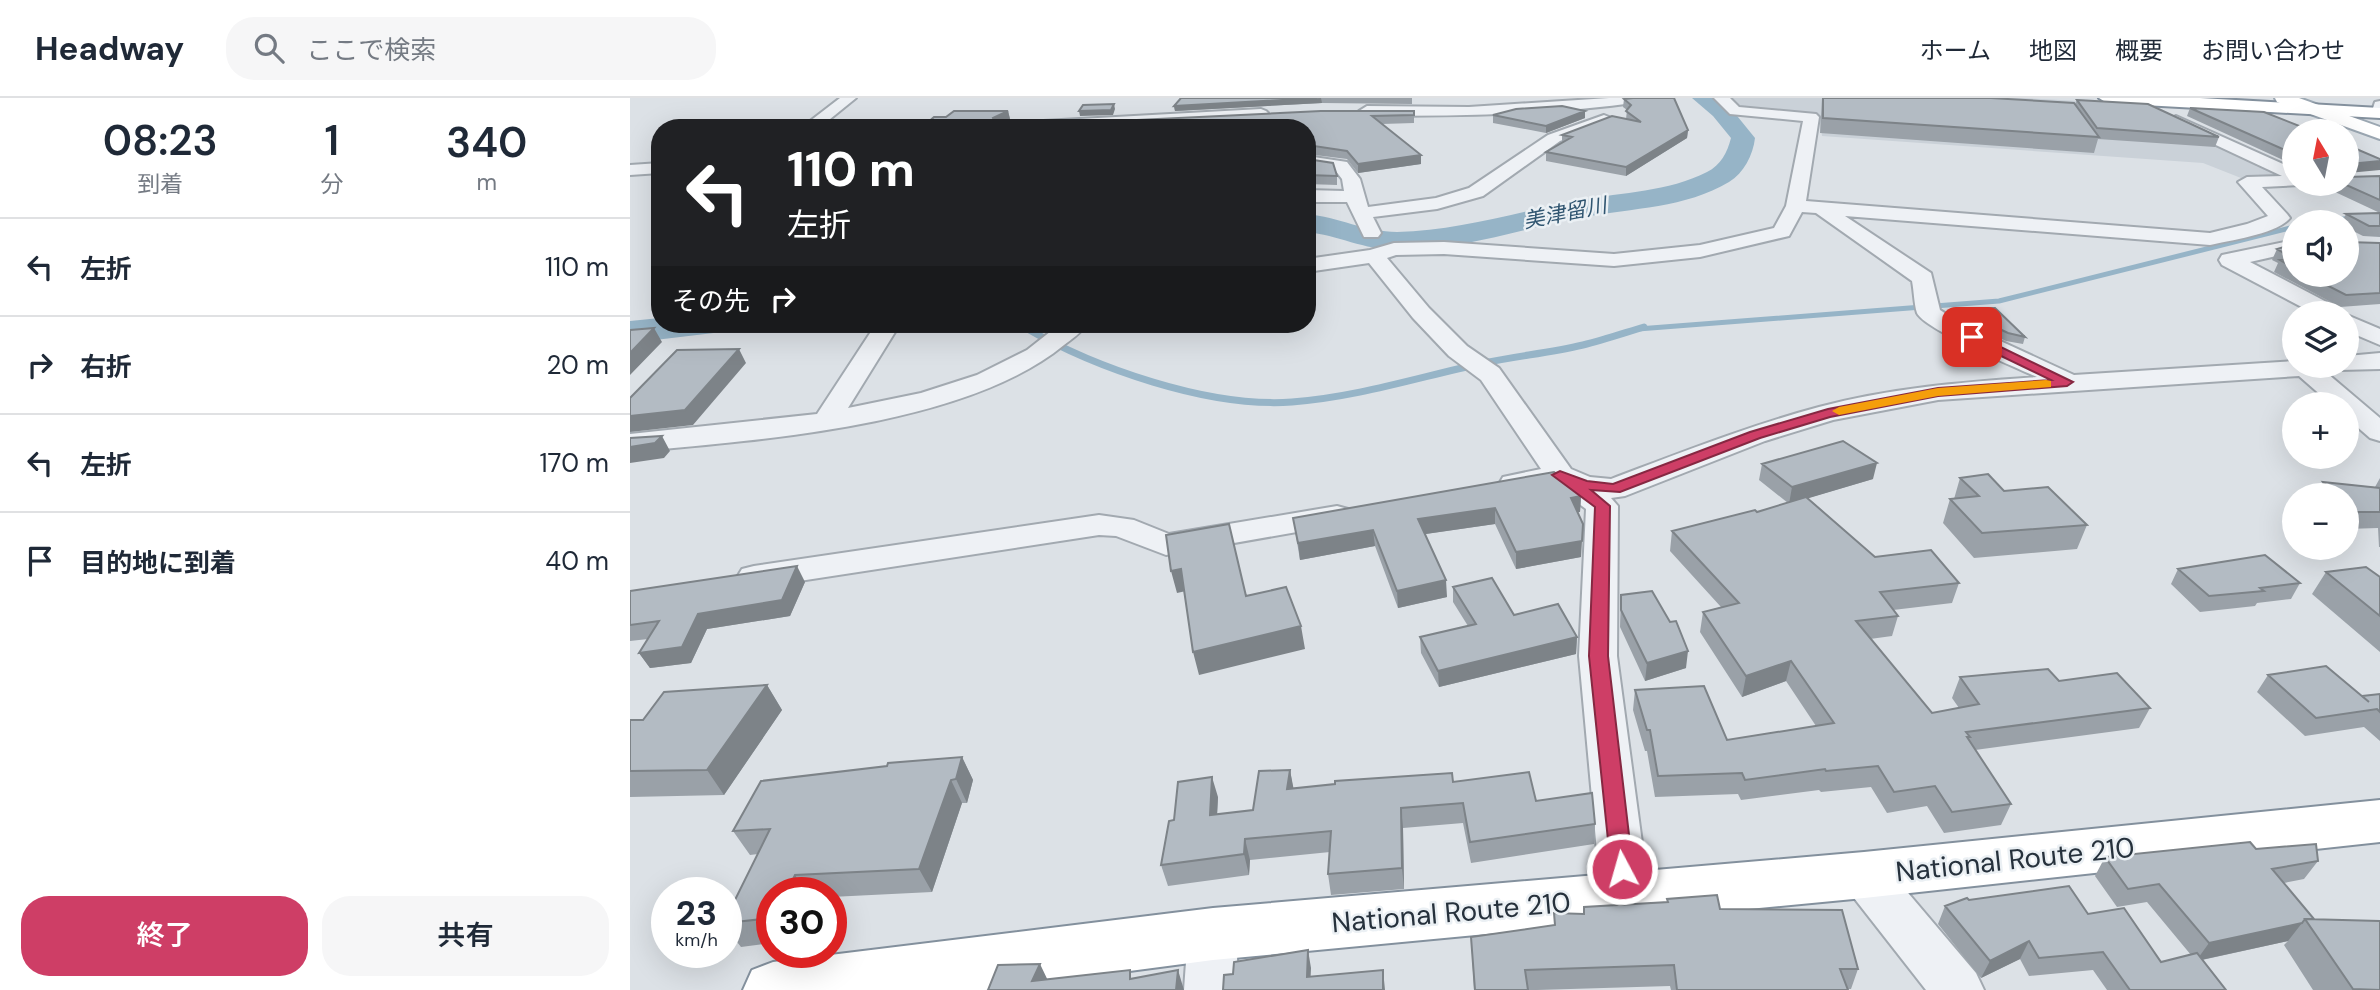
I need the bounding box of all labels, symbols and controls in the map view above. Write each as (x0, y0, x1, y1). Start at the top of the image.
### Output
search box (226, 17, 716, 80)
text: Headway (35, 27, 184, 70)
icon: search (250, 29, 288, 67)
text: ここで検索 (306, 33, 436, 67)
text: ホーム (1920, 35, 1991, 66)
text: 地図 (2029, 35, 2077, 66)
text: 概要 (2115, 35, 2163, 66)
text: お問い合わせ (2201, 35, 2345, 66)
text: 08:23 (103, 113, 218, 168)
text: 1 (325, 113, 339, 168)
text: 340 (446, 115, 527, 170)
north arrow (2282, 119, 2359, 196)
map controls (2282, 119, 2359, 560)
text: 110 m (787, 137, 915, 201)
icon: left (672, 147, 763, 238)
text: m (476, 167, 497, 197)
text: 到着 (137, 169, 183, 199)
text: 分 (320, 169, 343, 199)
water label: 美津留川 (1521, 191, 1611, 235)
text: 左折 (787, 204, 851, 246)
button: sound (2282, 210, 2359, 287)
icon: left (21, 248, 59, 286)
text: 110 m (545, 250, 609, 284)
text: 左折 (80, 252, 132, 286)
icon: right (764, 280, 802, 318)
text: その先 (672, 284, 750, 318)
button: layers (2282, 301, 2359, 378)
pin (1942, 307, 2002, 367)
icon: arrive (1953, 318, 1991, 356)
icon: right (21, 346, 59, 384)
text: 20 m (546, 348, 609, 382)
text: 右折 (80, 350, 132, 384)
button: + (2282, 392, 2359, 469)
icon: left (21, 444, 59, 482)
text: 170 m (540, 446, 609, 480)
text: 左折 (80, 448, 132, 482)
button: − (2282, 483, 2359, 560)
icon: arrive (21, 542, 59, 580)
text: 40 m (545, 544, 609, 578)
text: 目的地に到着 (80, 546, 236, 580)
street label: National Route 210 (1894, 829, 2136, 890)
position arrow (1585, 832, 1659, 906)
speed limit sign: 30 (756, 877, 847, 968)
street label: National Route 210 (1330, 884, 1572, 941)
text: 23 (676, 890, 717, 936)
button: 終了 (21, 896, 308, 976)
button: 共有 (322, 896, 609, 976)
text: km/h (675, 928, 718, 952)

